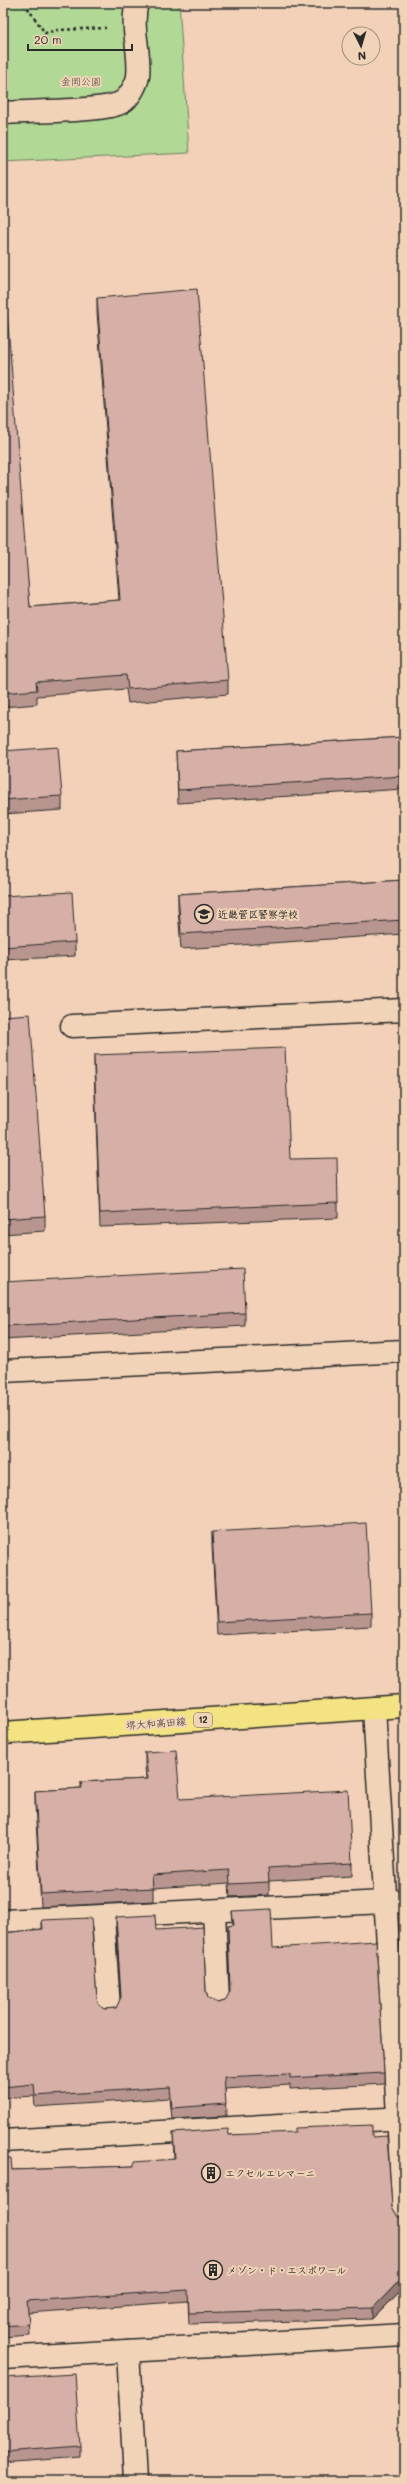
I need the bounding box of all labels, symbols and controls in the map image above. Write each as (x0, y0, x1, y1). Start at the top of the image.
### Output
scale bar (28, 26, 132, 52)
north arrow (341, 26, 381, 66)
text: 20 m (34, 31, 62, 47)
text: N (357, 49, 367, 64)
park label: 金岡公園 (61, 74, 101, 88)
school or university icon: 近畿管区警察学校 (193, 903, 215, 925)
place label: 近畿管区警察学校 (218, 907, 298, 921)
road number: 12 (194, 1713, 212, 1727)
street label: 堺大和高田線 (126, 1714, 186, 1732)
building icon: エクセルエレマーニ (200, 2162, 222, 2184)
place label: エクセルエレマーニ (225, 2166, 315, 2180)
building icon: メゾン・ド・エスポワール (202, 2259, 224, 2281)
place label: メゾン・ド・エスポワール (227, 2263, 347, 2277)

